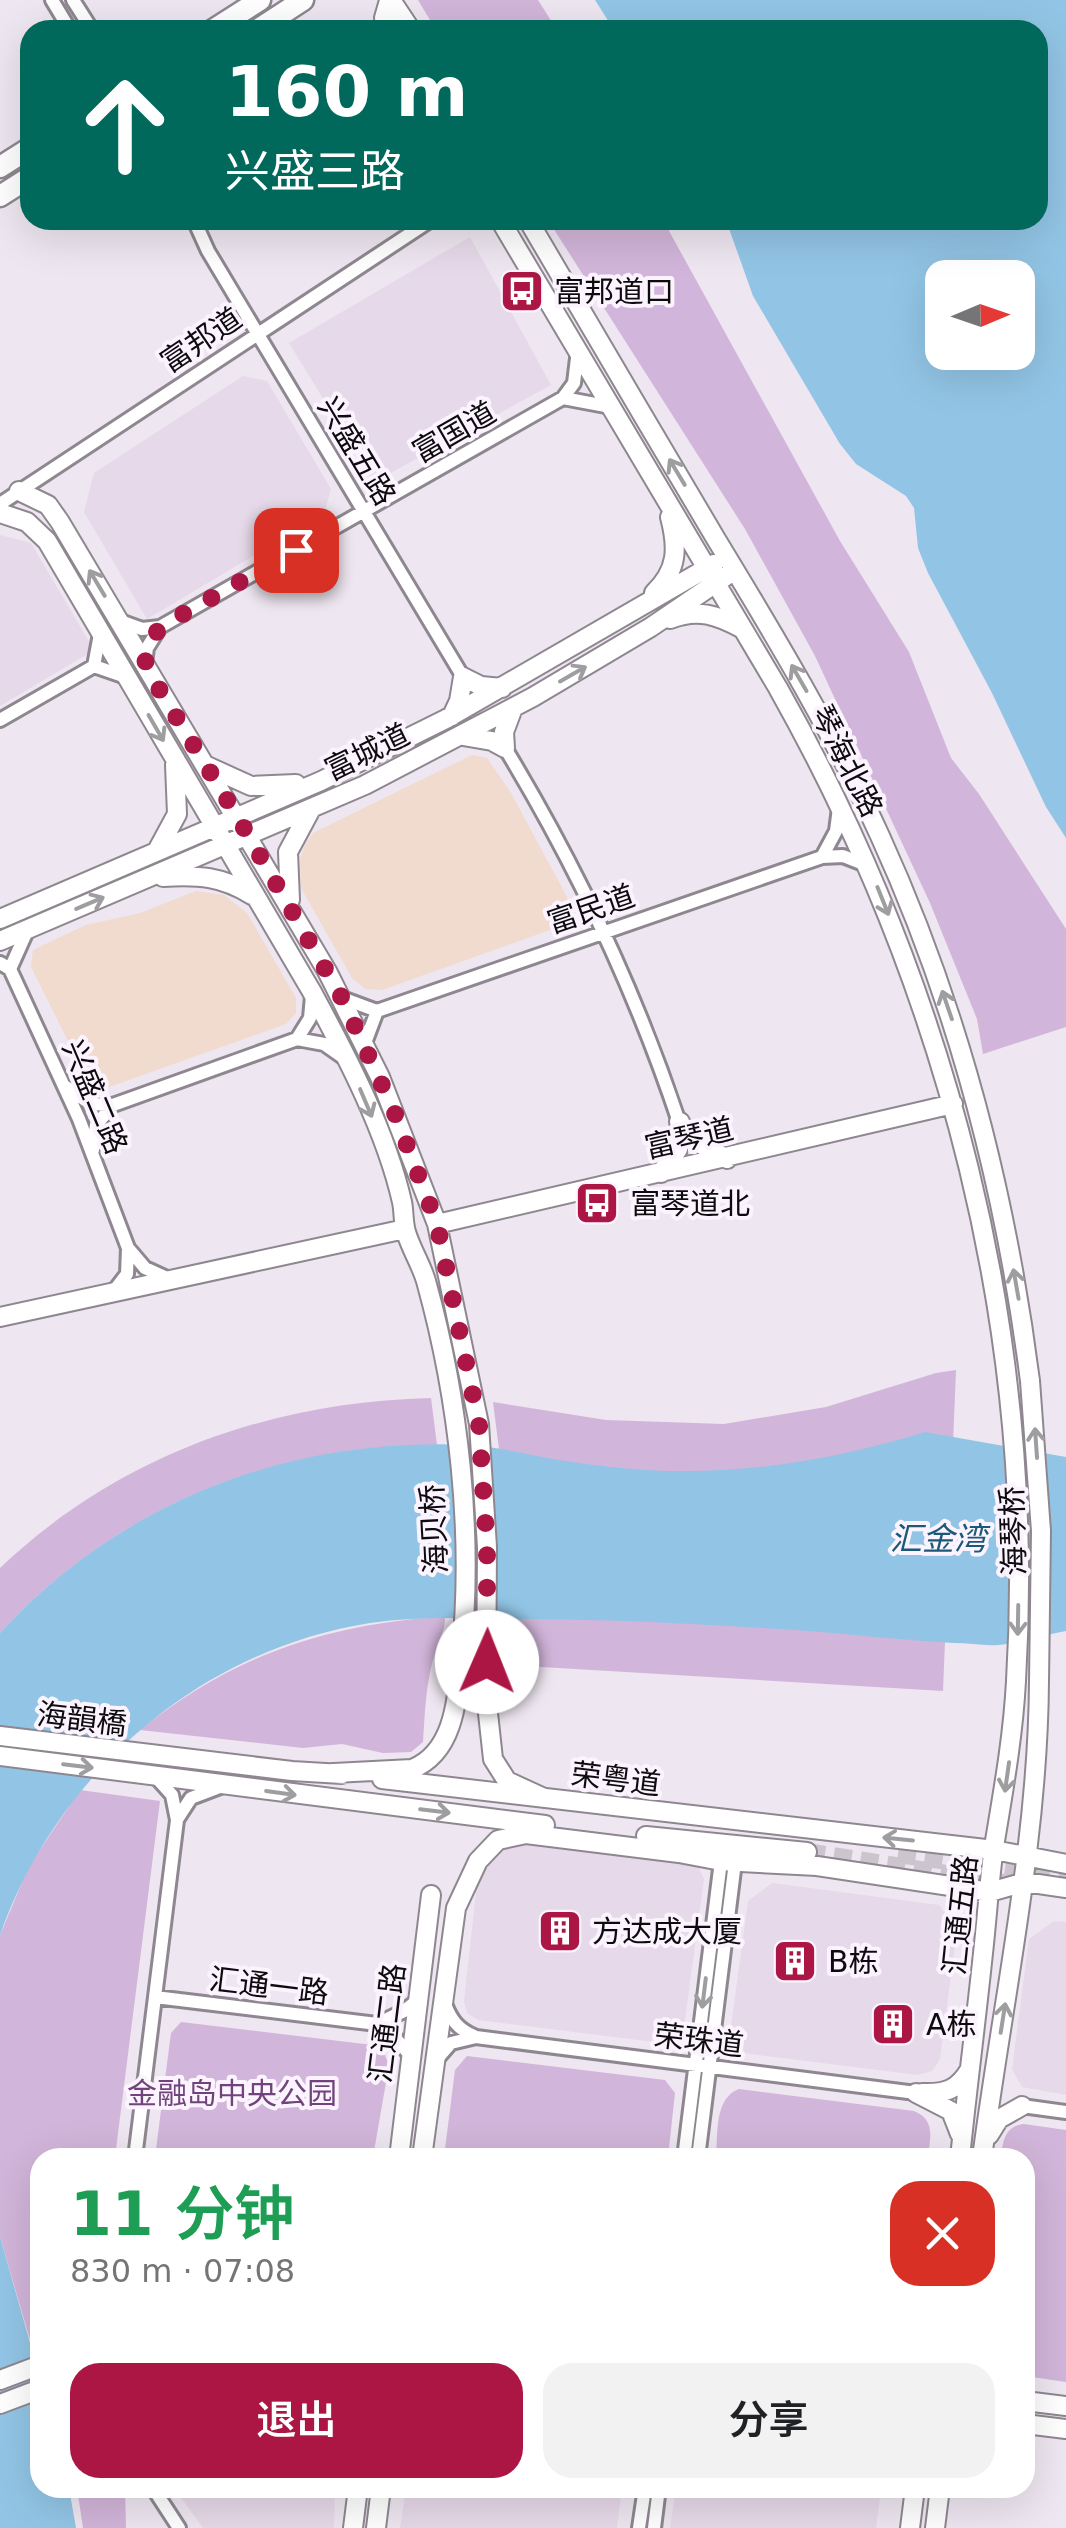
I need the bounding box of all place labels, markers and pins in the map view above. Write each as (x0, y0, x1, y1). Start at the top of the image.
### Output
bus stop icon: 富邦道口 (499, 268, 545, 314)
place label: 富邦道口 (554, 274, 674, 309)
pin (254, 508, 339, 593)
bus stop icon: 富琴道北 (574, 1180, 620, 1226)
place label: 富琴道北 (630, 1186, 750, 1221)
building icon: 方达成大厦 (537, 1908, 583, 1954)
place label: 方达成大厦 (592, 1914, 742, 1949)
building icon: B栋 (772, 1938, 818, 1984)
place label: B栋 (828, 1944, 879, 1979)
building icon: A栋 (870, 2001, 916, 2047)
place label: A栋 (926, 2007, 977, 2042)

